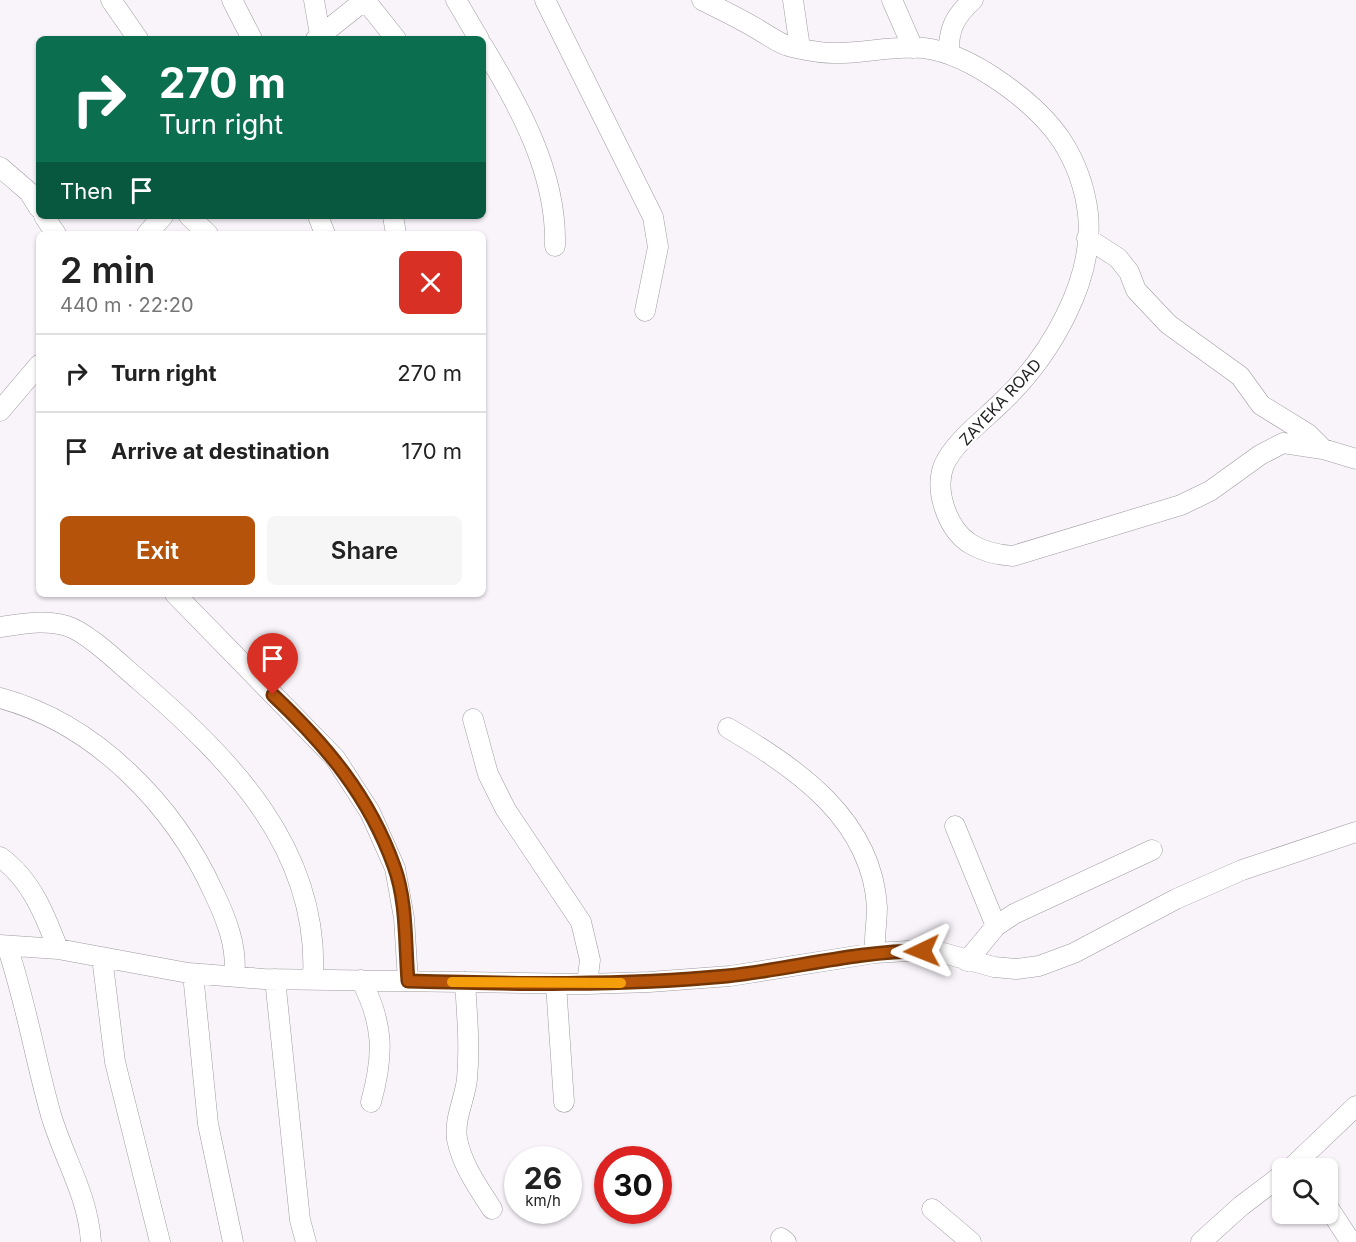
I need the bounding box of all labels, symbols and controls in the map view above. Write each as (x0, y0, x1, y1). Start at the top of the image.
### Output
text: 270 m (159, 57, 286, 108)
icon: right (60, 60, 138, 138)
text: Turn right (159, 108, 283, 141)
icon: arrive (125, 174, 158, 207)
text: Then (60, 178, 113, 204)
text: 2 min (60, 248, 155, 292)
button: close (399, 251, 462, 314)
text: 440 m · 22:20 (60, 293, 194, 317)
street label: ZAYEKA ROAD (955, 354, 1045, 450)
icon: right (60, 357, 93, 390)
text: Turn right (111, 360, 217, 386)
text: 270 m (397, 360, 462, 386)
icon: arrive (60, 435, 93, 468)
text: Arrive at destination (111, 438, 330, 464)
text: 170 m (402, 438, 462, 464)
button: Exit (60, 516, 255, 585)
button: Share (267, 516, 462, 585)
pin (247, 633, 298, 695)
icon: arrive (256, 642, 289, 675)
position arrow (890, 919, 954, 983)
speed limit sign: 30 (594, 1146, 672, 1224)
map controls (1272, 1158, 1338, 1224)
button: search (1272, 1158, 1338, 1224)
text: 26 (524, 1160, 562, 1196)
text: km/h (525, 1191, 561, 1210)

